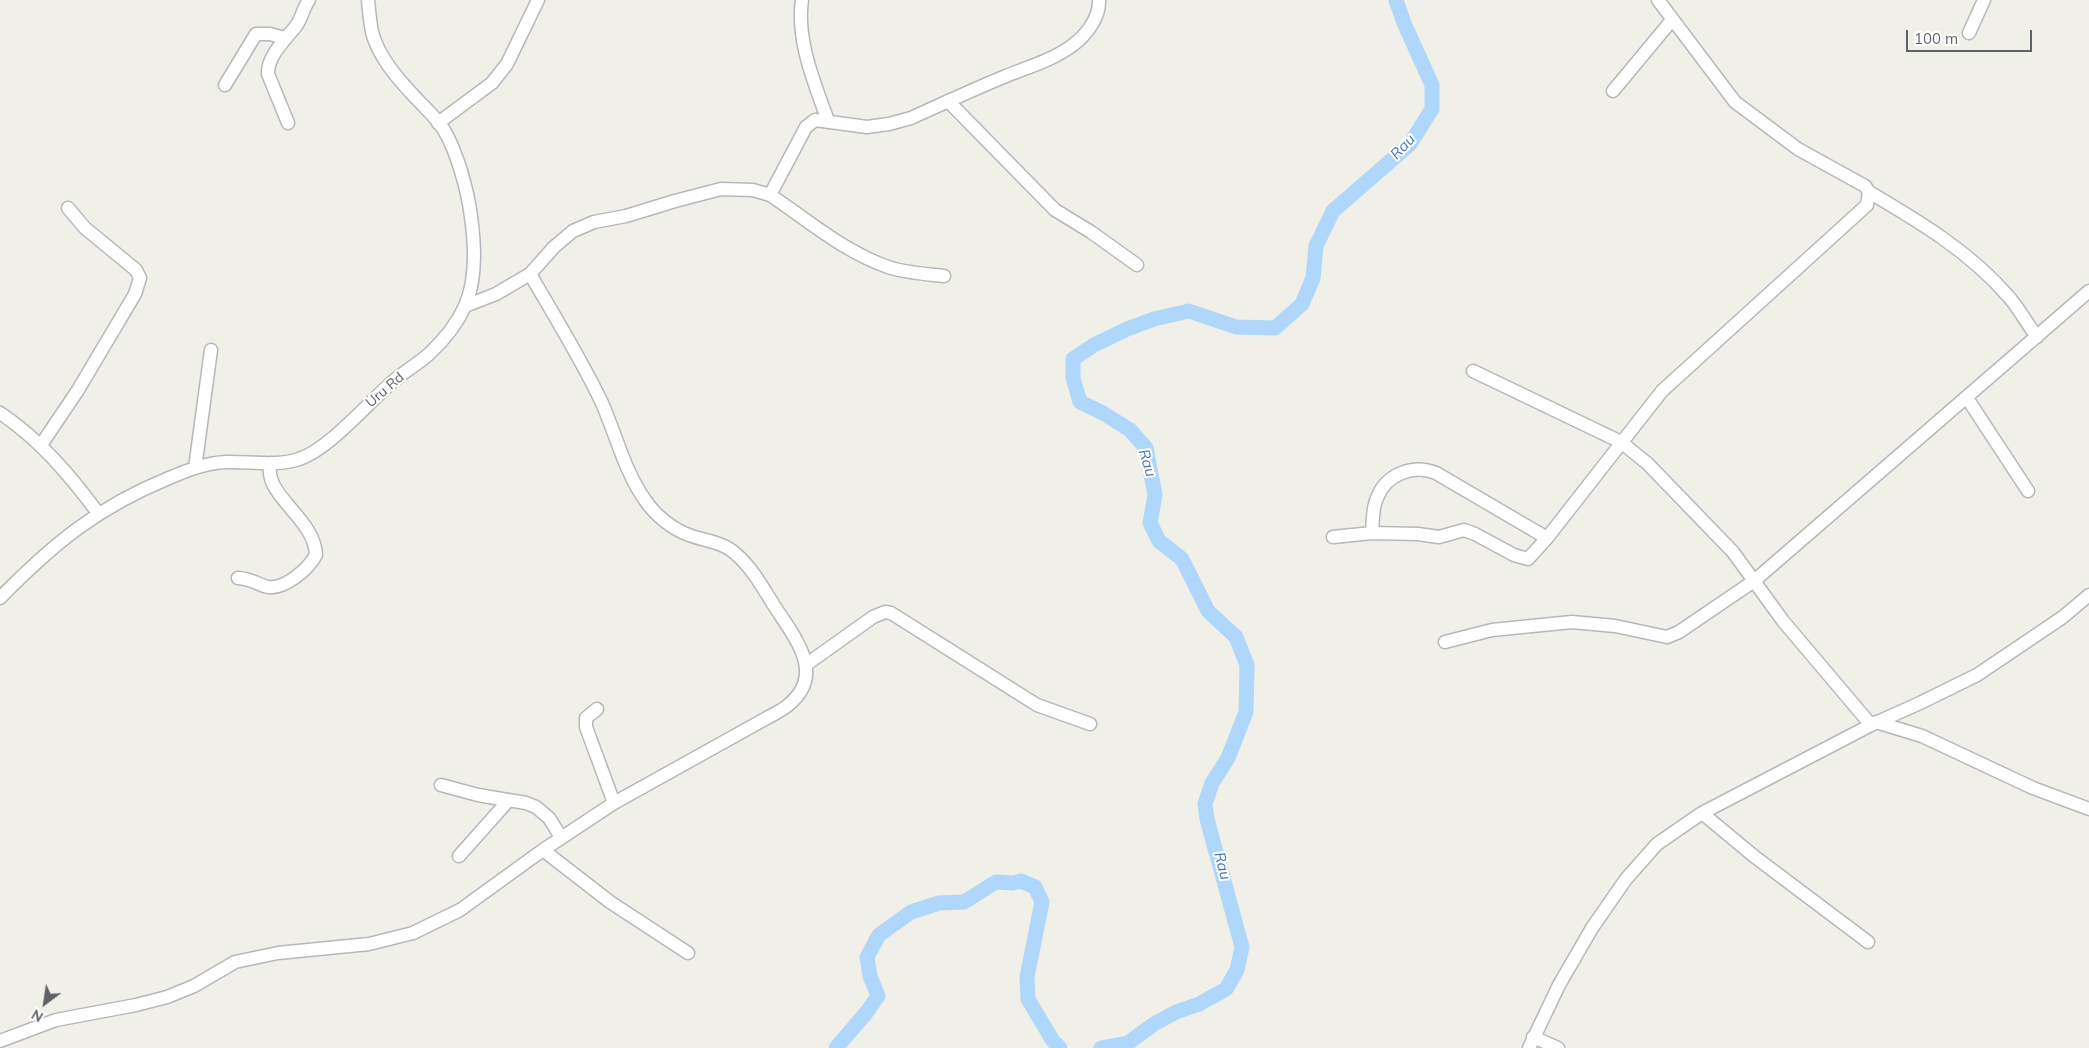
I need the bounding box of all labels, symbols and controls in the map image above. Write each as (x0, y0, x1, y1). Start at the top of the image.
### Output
scale bar (1909, 20, 2035, 52)
text: 100 m (1914, 29, 1958, 48)
water label: Rau (1387, 131, 1419, 163)
street label: Uru Rd (363, 369, 407, 411)
water label: Rau (1134, 447, 1160, 479)
water label: Rau (1210, 850, 1234, 882)
north arrow (20, 978, 70, 1028)
text: N (28, 1005, 46, 1026)

